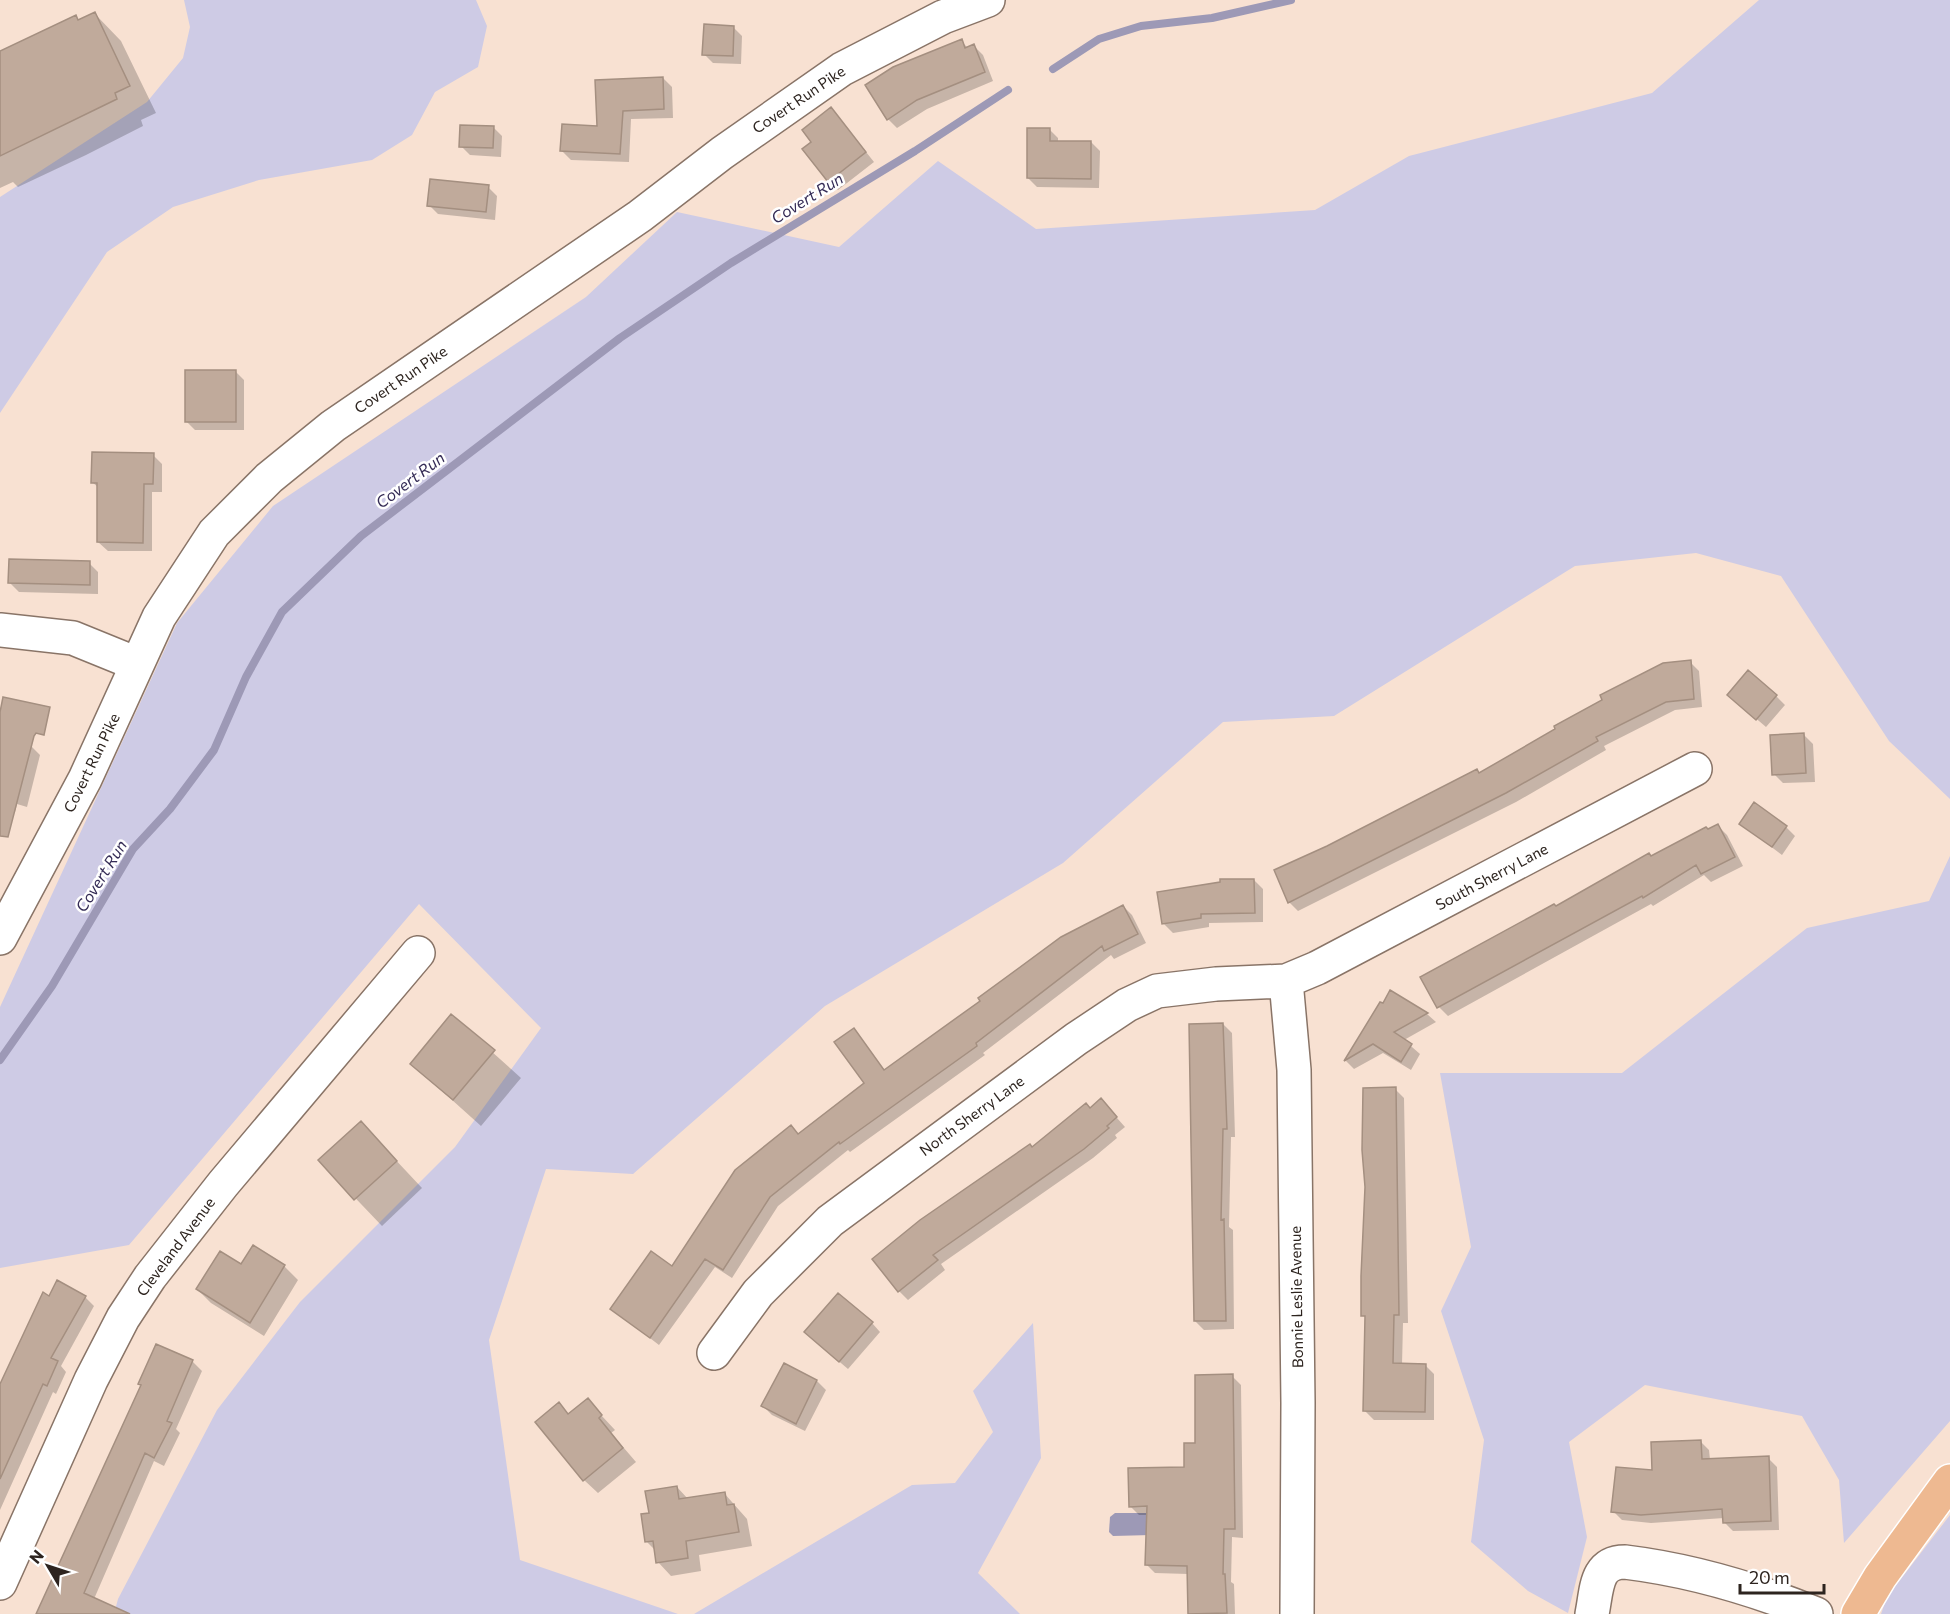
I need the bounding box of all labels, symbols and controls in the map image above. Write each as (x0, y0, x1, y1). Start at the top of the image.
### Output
street label: Covert Run Pike (749, 61, 848, 137)
water label: Covert Run (767, 168, 846, 227)
street label: Covert Run Pike (351, 341, 450, 417)
water label: Covert Run (372, 448, 448, 512)
street label: Covert Run Pike (59, 710, 123, 815)
water label: Covert Run (71, 836, 130, 915)
street label: South Sherry Lane (1432, 839, 1551, 913)
street label: North Sherry Lane (916, 1071, 1027, 1159)
street label: Cleveland Avenue (132, 1193, 218, 1299)
street label: Bonnie Leslie Avenue (1286, 1226, 1306, 1368)
north arrow (18, 1536, 78, 1596)
text: N (25, 1546, 47, 1567)
scale bar (1740, 1557, 1824, 1595)
text: 20 m (1749, 1566, 1790, 1588)

